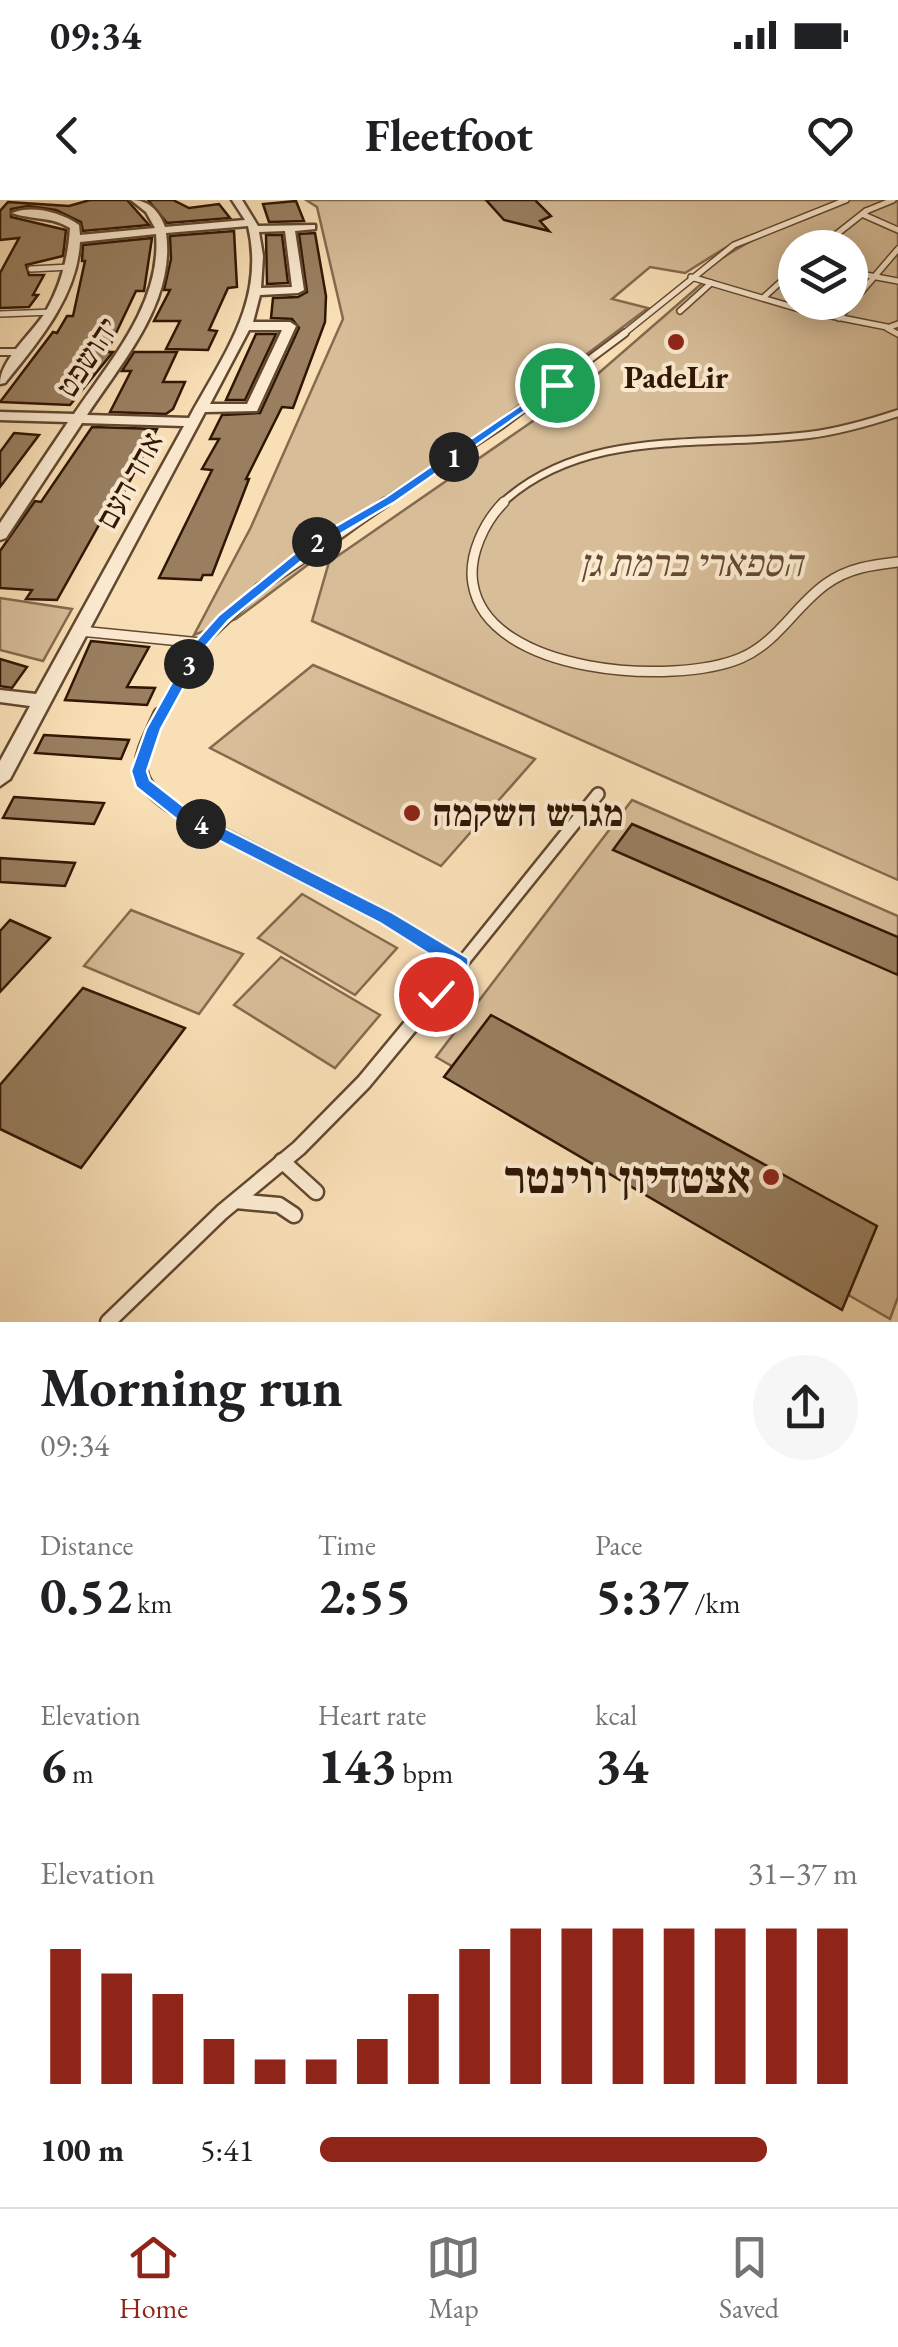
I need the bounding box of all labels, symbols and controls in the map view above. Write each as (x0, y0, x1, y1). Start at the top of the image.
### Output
text: 09:34 (50, 11, 141, 60)
text: Fleetfoot (365, 106, 533, 164)
icon: back (40, 108, 95, 163)
icon: heart (803, 108, 858, 163)
map controls (778, 230, 868, 320)
button: layers (778, 230, 868, 320)
street label: יהושפט (46, 309, 128, 405)
marker: PadeLir (665, 331, 687, 353)
pin (515, 343, 600, 428)
place label: PadeLir (624, 356, 729, 398)
icon: arrive (530, 358, 585, 413)
street label: אחד העם (85, 424, 173, 536)
pin: 1 (429, 432, 479, 482)
text: 1 (447, 439, 461, 475)
pin: 2 (292, 517, 342, 567)
text: 2 (310, 524, 324, 560)
park label: הספארי ברמת גן (580, 538, 805, 587)
pin: 3 (164, 639, 214, 689)
text: 3 (182, 646, 196, 682)
place label: מגרש השקמה (432, 788, 624, 837)
pin: 4 (176, 799, 226, 849)
marker: מגרש השקמה (401, 802, 423, 824)
text: 4 (194, 806, 208, 842)
pin (394, 952, 479, 1037)
icon: check (409, 967, 464, 1022)
place label: אצטדיון ווינטר (504, 1148, 751, 1206)
marker: אצטדיון ווינטר (760, 1166, 782, 1188)
text: Morning run (40, 1351, 343, 1422)
button: share (753, 1355, 858, 1460)
text: 09:34 (40, 1424, 109, 1466)
text: Distance (40, 1527, 134, 1563)
text: Time (318, 1527, 376, 1563)
text: Pace (595, 1527, 642, 1563)
text: 0.52 (40, 1563, 132, 1628)
text: 2:55 (318, 1563, 411, 1628)
text: 5:37 (595, 1563, 689, 1628)
text: km (132, 1585, 172, 1621)
text: /km (689, 1585, 740, 1621)
text: Elevation (40, 1697, 141, 1733)
text: Heart rate (318, 1697, 426, 1733)
text: kcal (595, 1697, 637, 1733)
text: 6 (40, 1733, 66, 1798)
text: 143 (318, 1733, 397, 1798)
text: 34 (595, 1733, 648, 1798)
text: m (66, 1755, 94, 1791)
text: bpm (397, 1755, 453, 1791)
text: Elevation (40, 1852, 155, 1894)
text: 31–37 m (748, 1852, 858, 1894)
text: 100 m (40, 2129, 124, 2171)
text: 5:41 (200, 2129, 254, 2171)
tab: Home (119, 2230, 188, 2326)
tab: Map (426, 2230, 481, 2326)
tab: Saved (719, 2230, 779, 2326)

